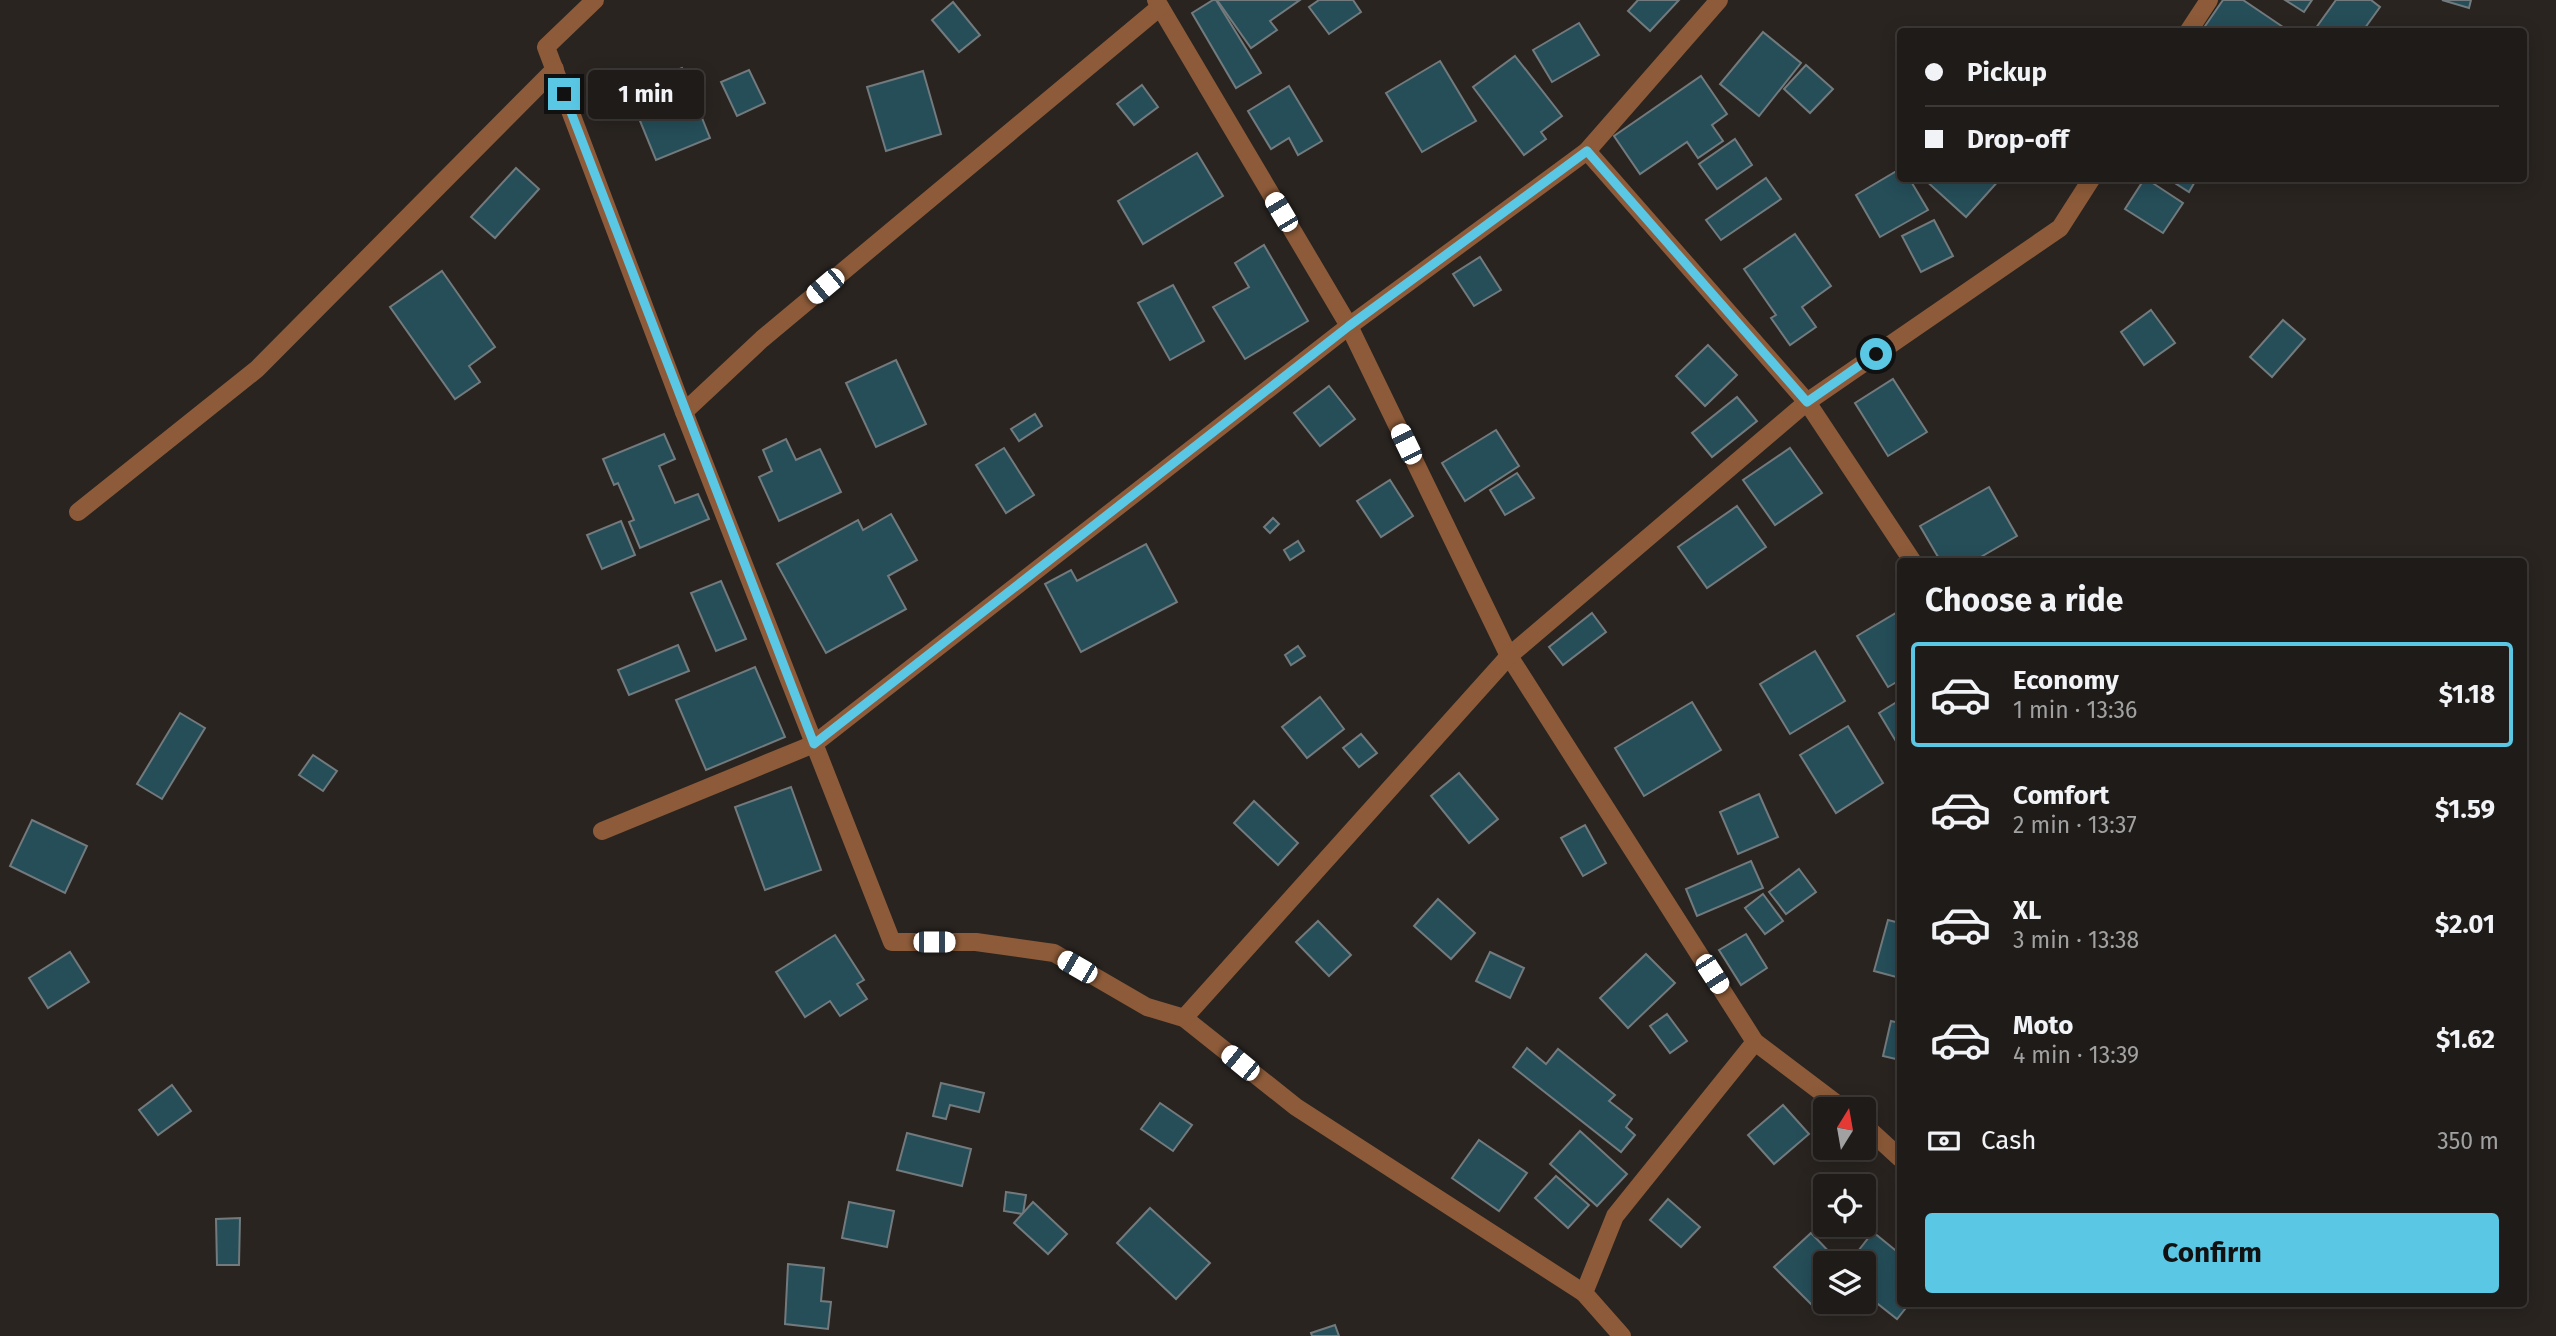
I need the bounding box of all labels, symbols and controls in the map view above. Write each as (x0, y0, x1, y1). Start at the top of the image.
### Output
text: Pickup (1967, 57, 2047, 88)
callout: 1 min (588, 70, 704, 119)
route end (548, 78, 580, 110)
text: 1 min (618, 80, 674, 108)
text: Drop-off (1967, 124, 2069, 155)
car (1262, 189, 1301, 235)
car (803, 264, 848, 308)
route start (1860, 338, 1892, 370)
car (1388, 421, 1425, 467)
text: Choose a ride (1925, 581, 2123, 619)
icon: car (1929, 663, 1992, 726)
text: Economy (2013, 665, 2119, 696)
text: $1.18 (2439, 679, 2495, 710)
text: 1 min · 13:36 (2013, 696, 2137, 724)
icon: car (1929, 778, 1992, 841)
text: Comfort (2013, 780, 2109, 811)
text: $1.59 (2435, 794, 2495, 825)
text: 2 min · 13:37 (2013, 811, 2137, 839)
icon: car (1929, 893, 1992, 956)
text: XL (2013, 895, 2041, 926)
text: $2.01 (2435, 909, 2495, 940)
text: 3 min · 13:38 (2013, 926, 2139, 954)
car (914, 932, 956, 953)
car (1054, 947, 1101, 987)
car (1692, 951, 1733, 997)
icon: car (1929, 1008, 1992, 1071)
text: Moto (2013, 1010, 2073, 1041)
text: $1.62 (2436, 1024, 2495, 1055)
text: 4 min · 13:39 (2013, 1041, 2139, 1069)
car (1218, 1042, 1263, 1084)
north arrow (1813, 1097, 1876, 1160)
map controls (1813, 1097, 1876, 1314)
icon: cash (1925, 1122, 1963, 1160)
text: Cash (1981, 1125, 2037, 1156)
text: 350 m (2437, 1127, 2499, 1155)
button: locate (1813, 1174, 1876, 1237)
button: Confirm (1925, 1213, 2499, 1293)
button: layers (1813, 1251, 1876, 1314)

